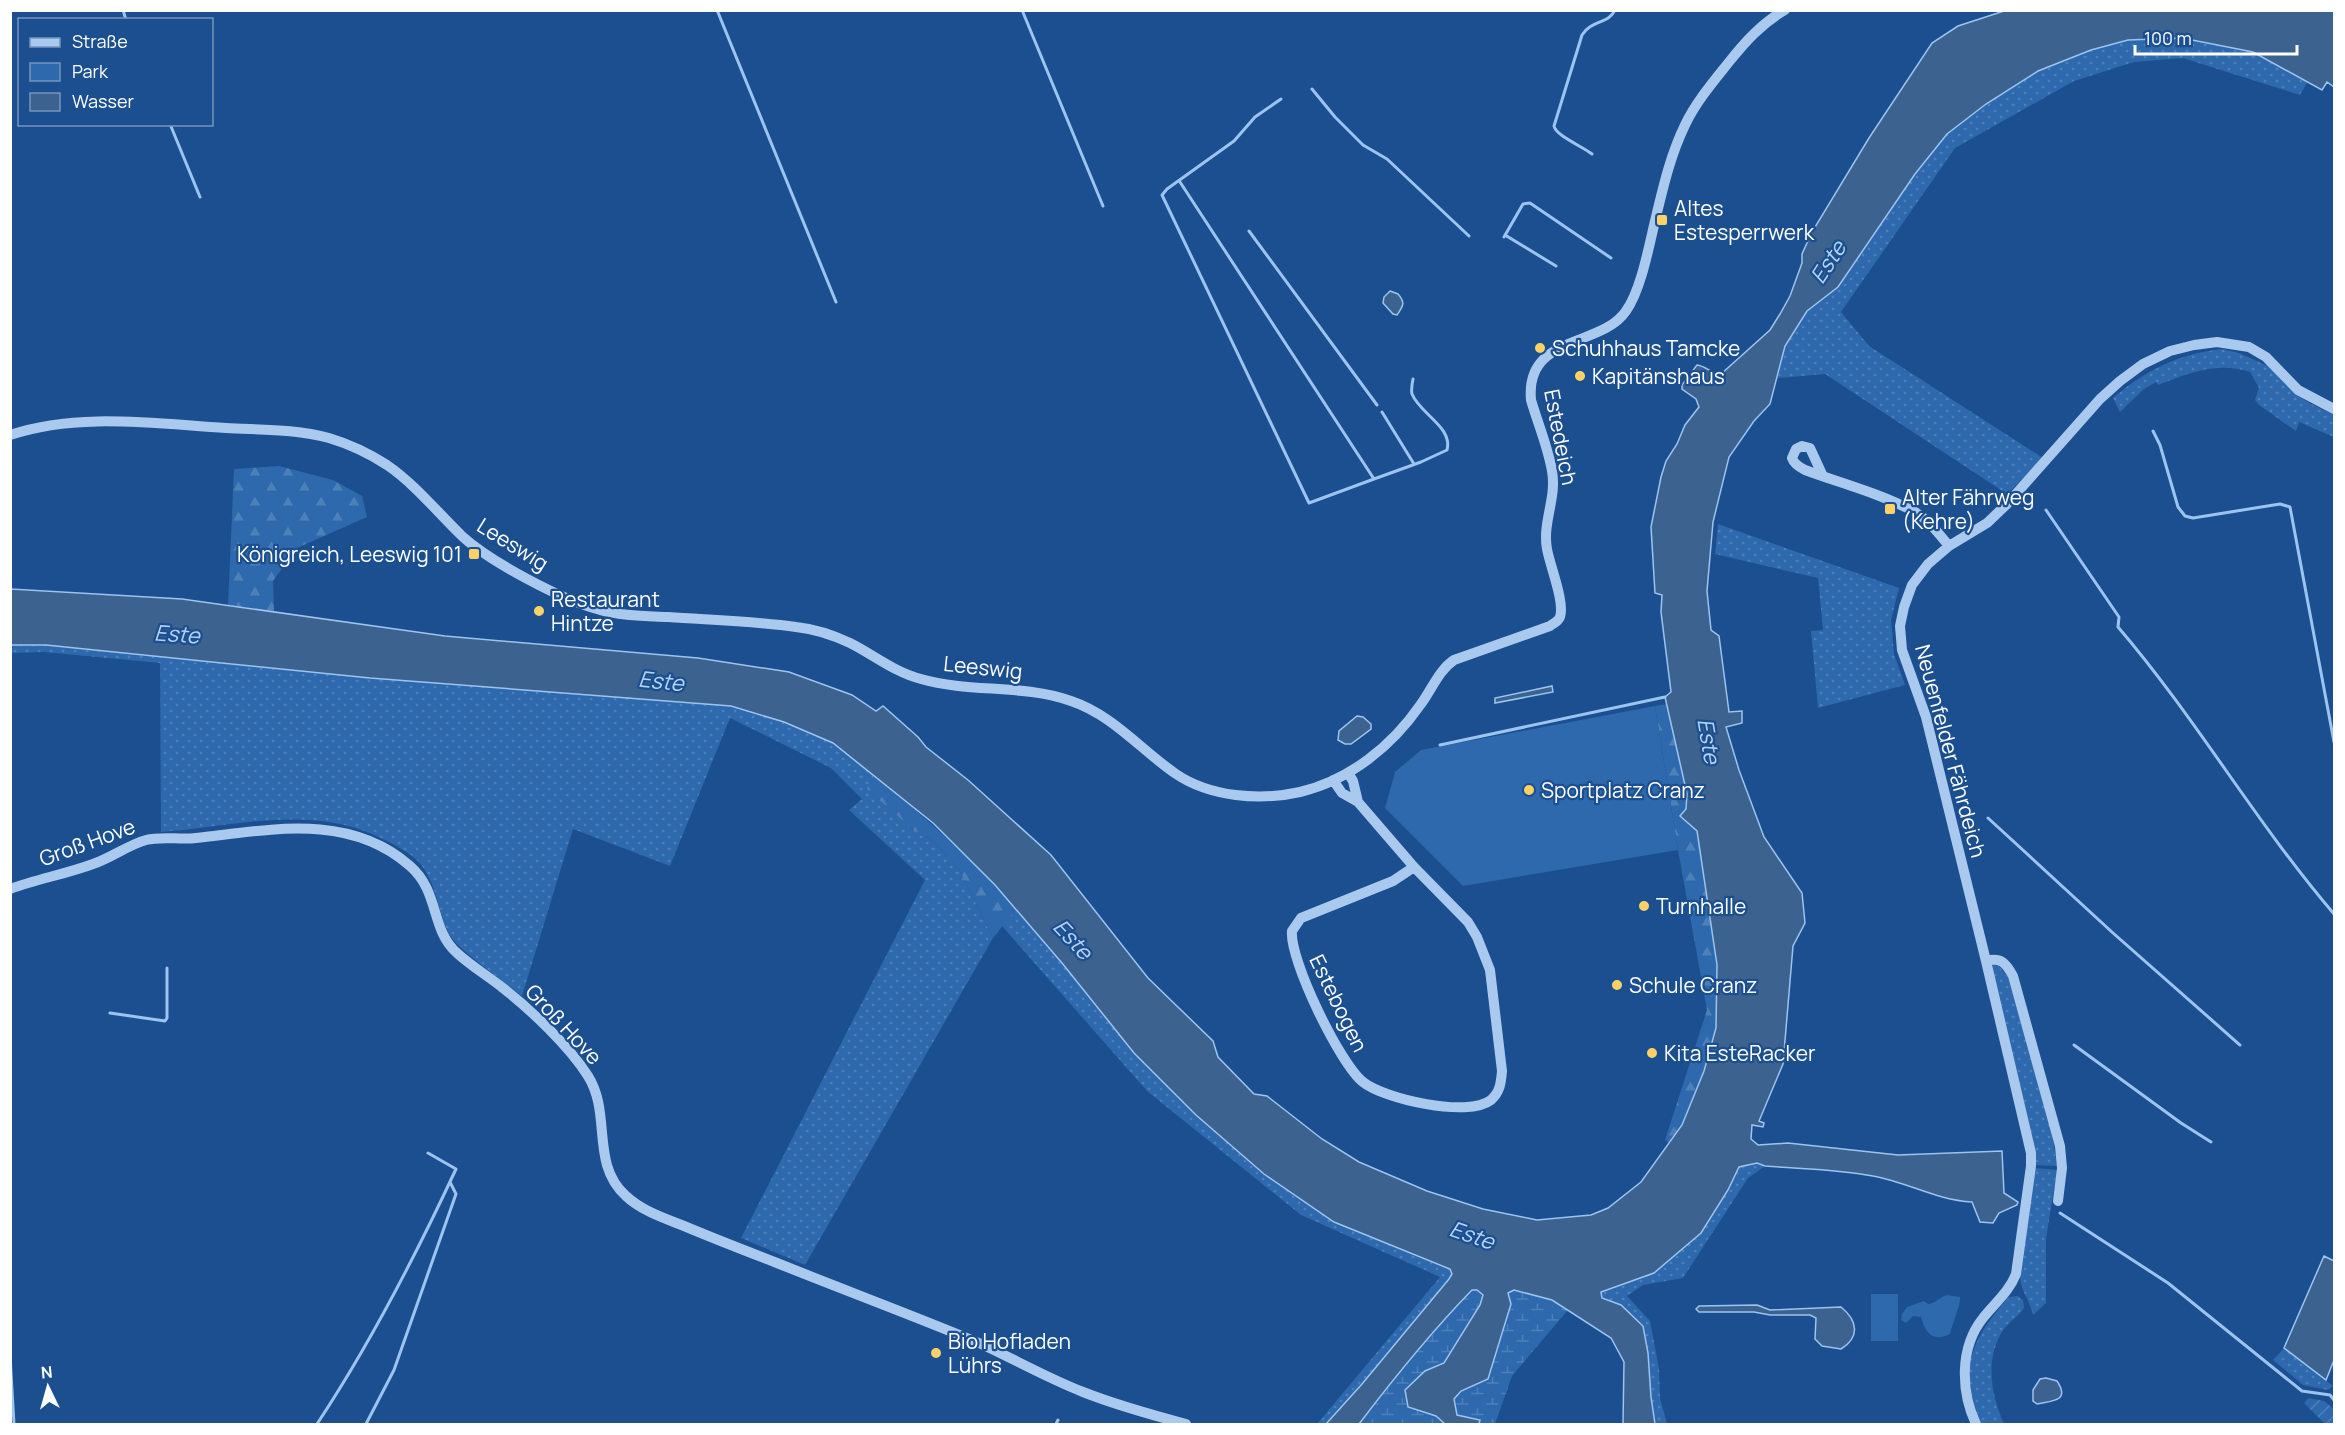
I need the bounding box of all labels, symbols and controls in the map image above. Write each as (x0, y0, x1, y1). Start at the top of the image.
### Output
legend (18, 18, 213, 126)
scale bar (2135, 18, 2297, 56)
text: 100 m (2144, 26, 2192, 50)
text: Straße (72, 29, 128, 53)
text: Park (72, 59, 109, 83)
text: Wasser (72, 89, 134, 113)
place label: Altes Estesperrwerk (1674, 194, 1815, 246)
marker: Altes Estesperrwerk (1655, 213, 1669, 227)
water label: Este (1803, 234, 1854, 289)
place label: Schuhhaus Tamcke (1552, 334, 1740, 362)
marker: Schuhhaus Tamcke (1533, 341, 1547, 355)
place label: Kapitänshaus (1592, 362, 1725, 390)
marker: Kapitänshaus (1573, 369, 1587, 383)
street label: Estedeich (1538, 387, 1584, 487)
place label: Alter Fährweg (Kehre) (1902, 483, 2035, 535)
marker: Alter Fährweg (Kehre) (1883, 502, 1897, 516)
street label: Leeswig (472, 511, 554, 577)
place label: Königreich, Leeswig 101 (237, 540, 462, 568)
marker: Königreich, Leeswig 101 (467, 547, 481, 561)
place label: Restaurant Hintze (551, 585, 660, 637)
marker: Restaurant Hintze (532, 604, 546, 618)
water label: Este (153, 617, 202, 651)
street label: Neuenfelder Fährdeich (1909, 641, 1993, 861)
street label: Leeswig (942, 649, 1024, 685)
water label: Este (637, 664, 686, 698)
water label: Este (1690, 716, 1728, 767)
place label: Sportplatz Cranz (1541, 776, 1705, 804)
marker: Sportplatz Cranz (1522, 783, 1536, 797)
street label: Groß Hove (35, 812, 139, 872)
place label: Turnhalle (1656, 892, 1746, 920)
marker: Turnhalle (1637, 899, 1651, 913)
water label: Este (1047, 912, 1100, 967)
street label: Estebogen (1303, 950, 1375, 1056)
place label: Schule Cranz (1629, 971, 1757, 999)
street label: Groß Hove (520, 978, 608, 1070)
marker: Schule Cranz (1610, 978, 1624, 992)
place label: Kita EsteRacker (1664, 1039, 1816, 1067)
marker: Kita EsteRacker (1645, 1046, 1659, 1060)
water label: Este (1446, 1213, 1499, 1257)
place label: Bio Hofladen Lührs (948, 1327, 1071, 1379)
marker: Bio Hofladen Lührs (929, 1346, 943, 1360)
north arrow (18, 1357, 78, 1417)
text: N (40, 1361, 53, 1384)

